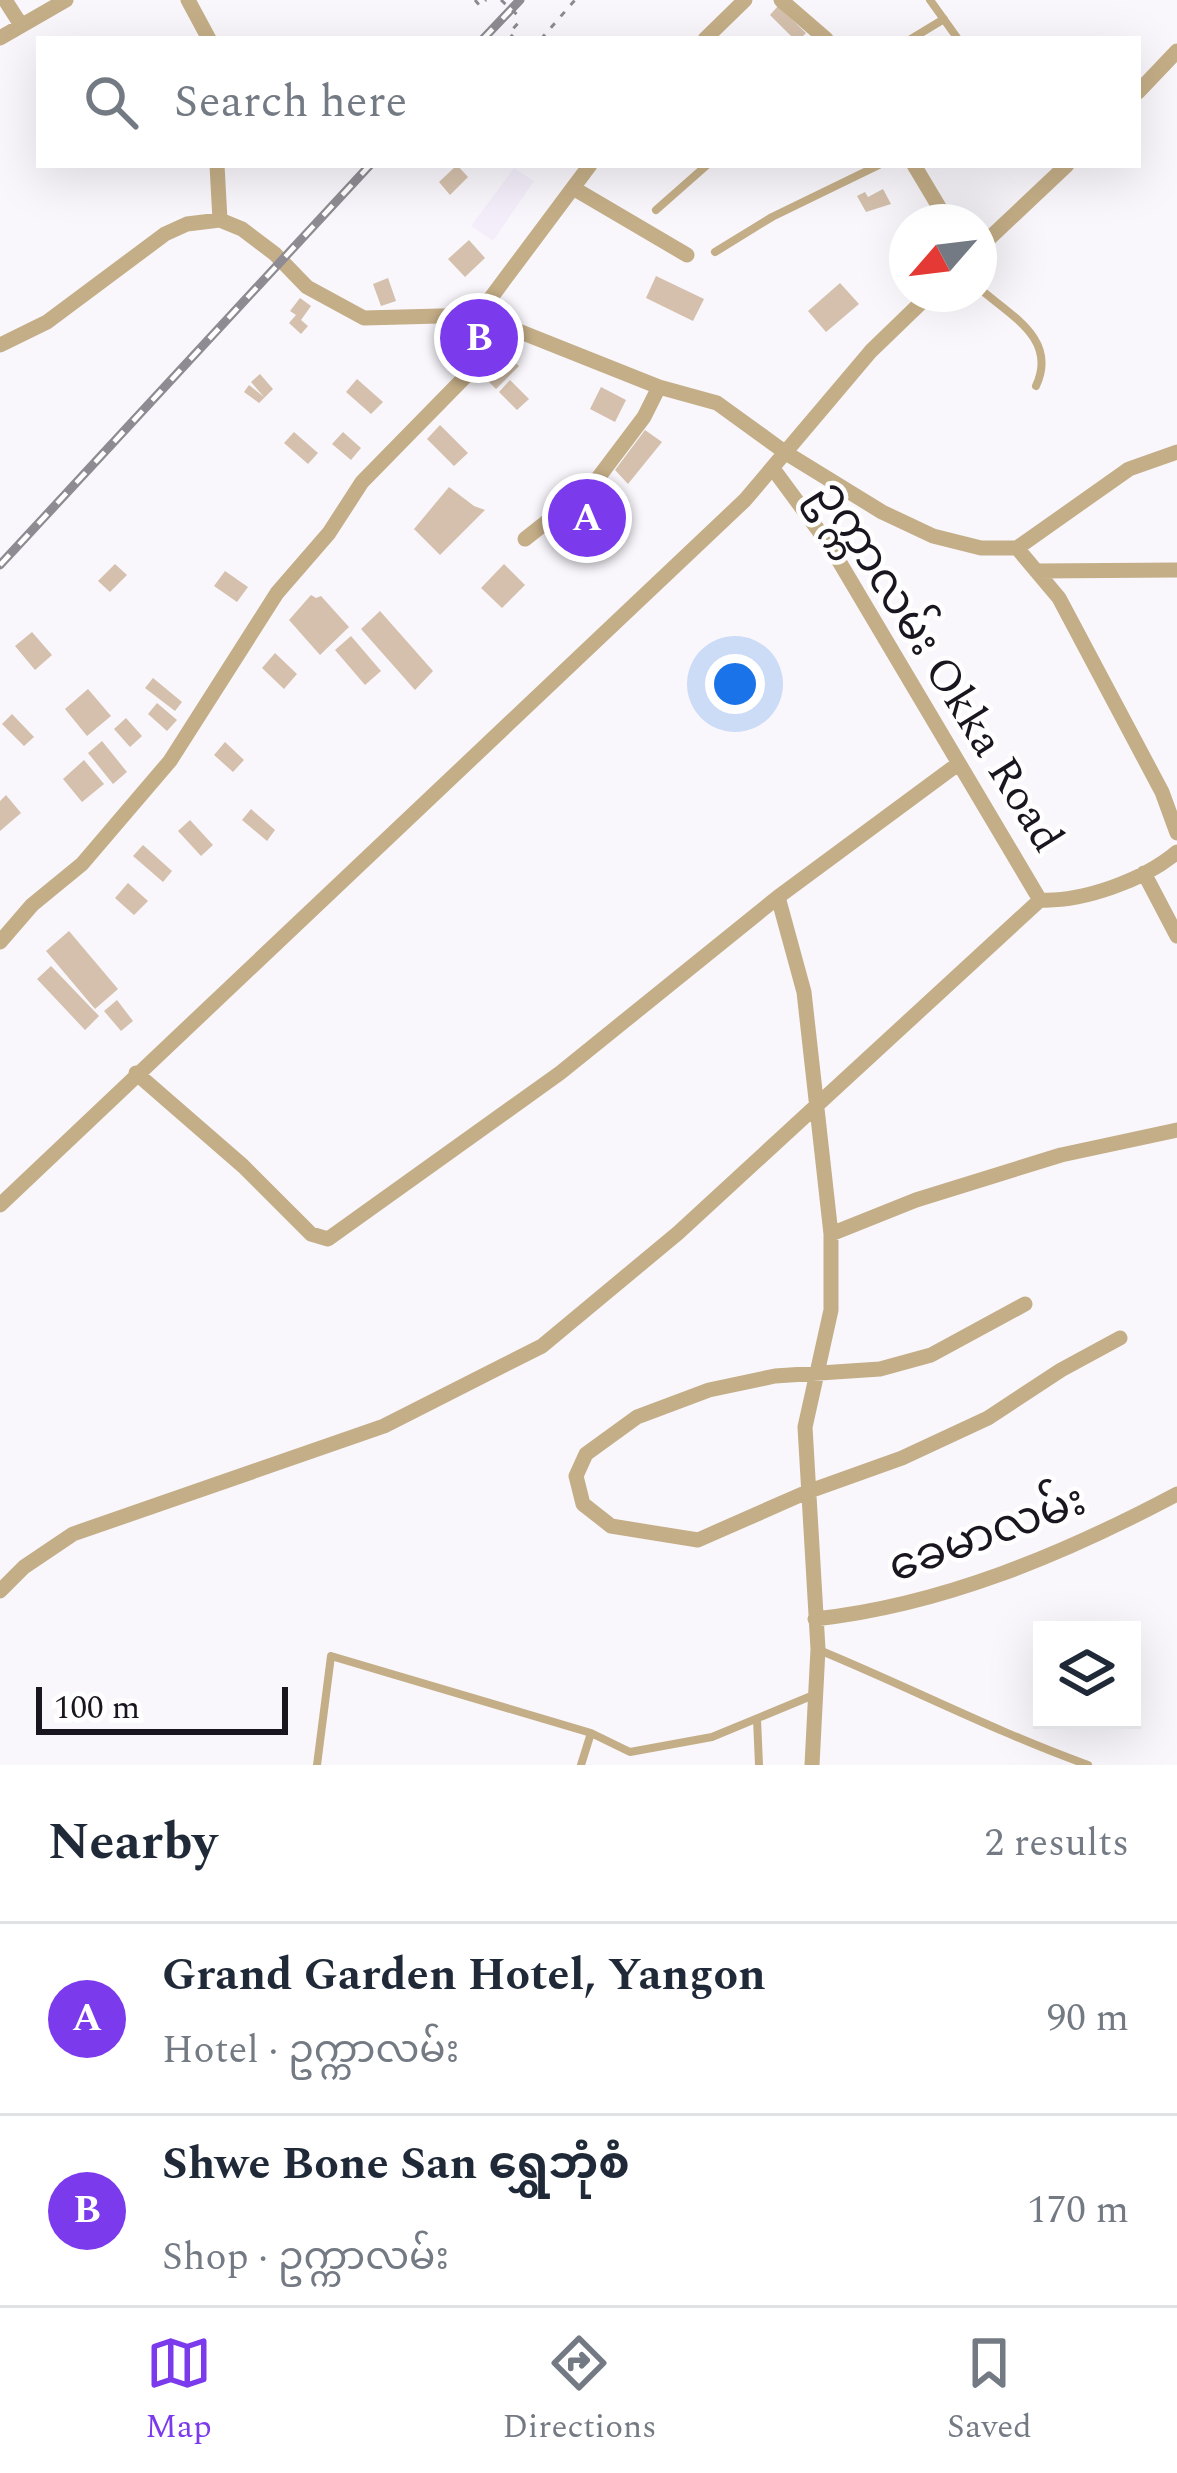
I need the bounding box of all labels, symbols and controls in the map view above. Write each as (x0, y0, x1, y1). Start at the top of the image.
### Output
search box (36, 36, 1141, 168)
text: Search here (174, 68, 407, 137)
icon: search (78, 69, 144, 135)
north arrow (889, 204, 997, 312)
pin: B (440, 293, 518, 383)
street label: ဥက္ကာလမ်း Okka Road (795, 466, 1081, 866)
pin: A (548, 473, 626, 563)
your location (705, 654, 765, 714)
street label: ခေမာလမ်း (879, 1466, 1095, 1602)
map controls (1033, 1621, 1141, 1729)
button: layers (1033, 1621, 1141, 1729)
scale bar (36, 1681, 288, 1734)
text: 100 m (54, 1683, 140, 1733)
text: Nearby (48, 1804, 217, 1882)
text: 2 results (985, 1814, 1129, 1873)
text: Grand Garden Hotel, Yangon (162, 1941, 766, 2010)
text: A (72, 1989, 102, 2048)
text: 90 m (1047, 1989, 1129, 2048)
text: Hotel · ဥက္ကာလမ်း (162, 2021, 459, 2080)
text: Shwe Bone San ရွှေဘုံစံ (162, 2130, 630, 2199)
text: B (73, 2181, 101, 2240)
text: 170 m (1027, 2181, 1129, 2240)
text: Shop · ဥက္ကာလမ်း (162, 2228, 449, 2287)
tab: Map (145, 2330, 212, 2452)
tab: Directions (502, 2330, 656, 2452)
tab: Saved (947, 2330, 1032, 2452)

